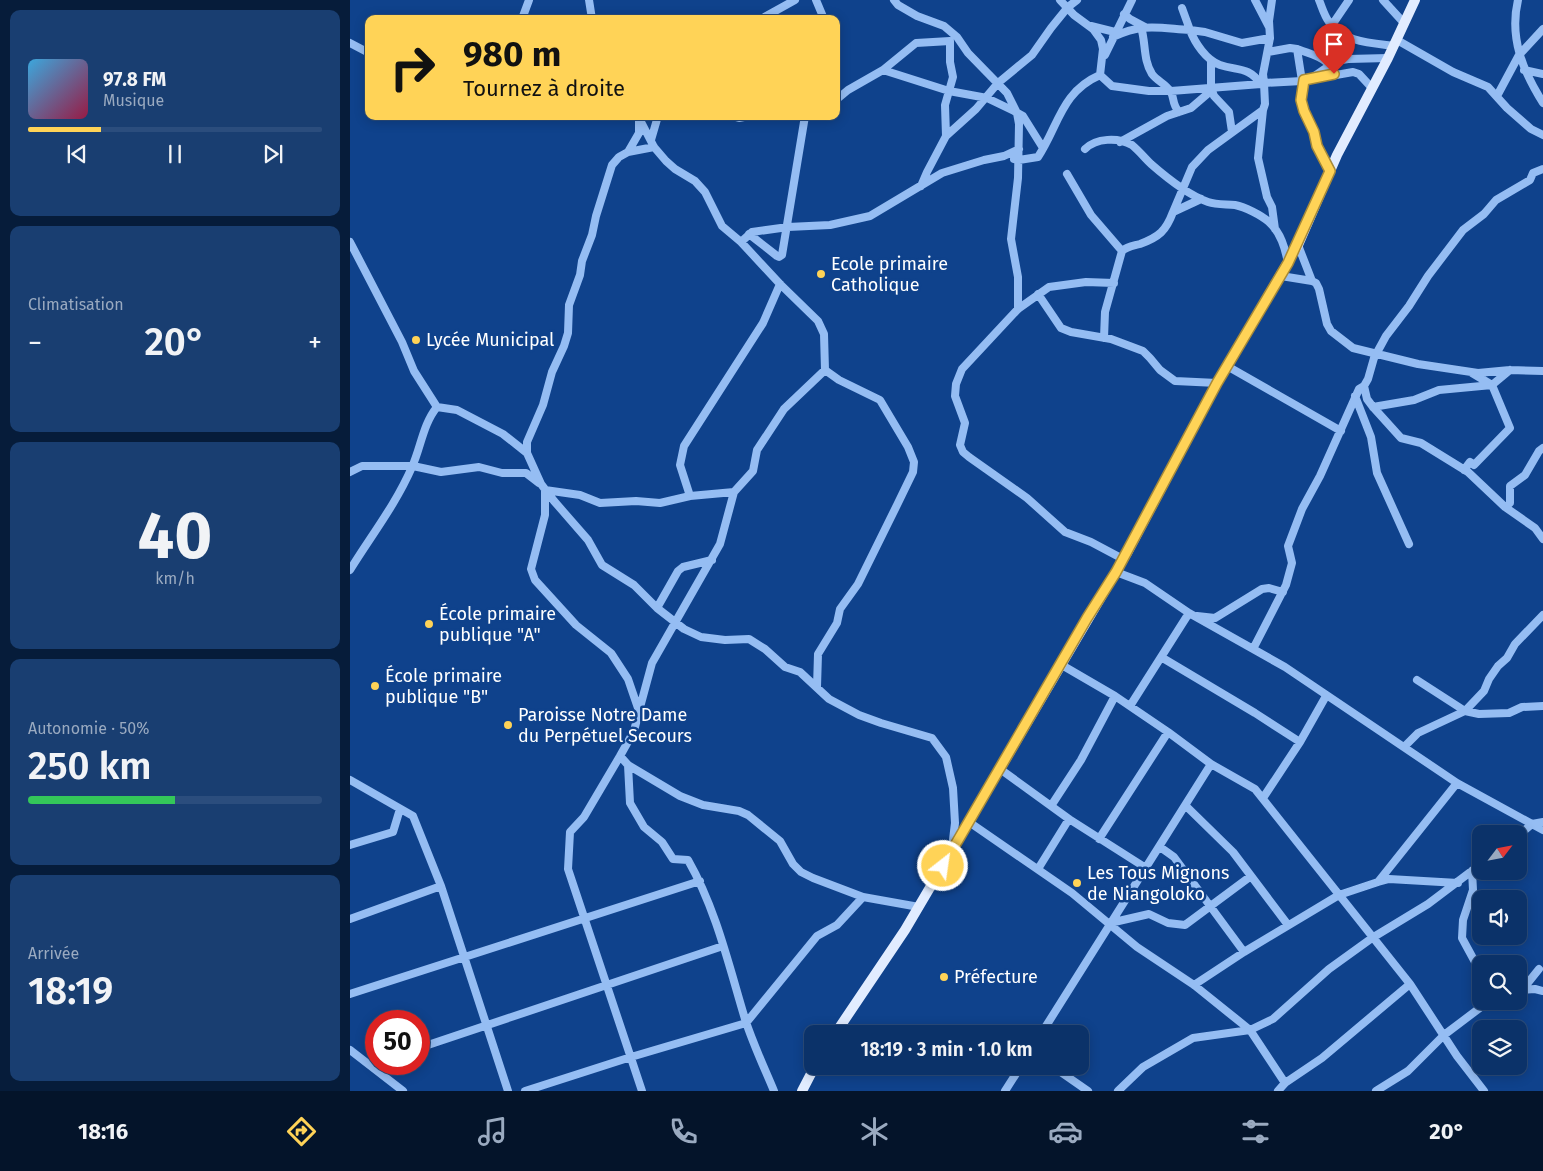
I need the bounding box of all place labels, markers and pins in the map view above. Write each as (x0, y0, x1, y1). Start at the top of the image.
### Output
pin (1313, 23, 1355, 74)
place label: Ecole primaire Catholique (831, 253, 948, 296)
marker: Ecole primaire Catholique (815, 268, 827, 280)
place label: Lycée Municipal (426, 329, 554, 351)
marker: Lycée Municipal (410, 334, 422, 346)
place label: École primaire publique "A" (439, 602, 556, 646)
marker: École primaire publique "A" (423, 618, 435, 630)
place label: École primaire publique "B" (385, 664, 502, 708)
marker: École primaire publique "B" (369, 680, 381, 692)
place label: Paroisse Notre Dame du Perpétuel Secours (518, 704, 692, 747)
marker: Paroisse Notre Dame du Perpétuel Secours (502, 719, 514, 731)
place label: Les Tous Mignons de Niangoloko (1087, 862, 1229, 905)
marker: Les Tous Mignons de Niangoloko (1071, 877, 1083, 889)
place label: Préfecture (954, 966, 1038, 988)
marker: Préfecture (938, 971, 950, 983)

